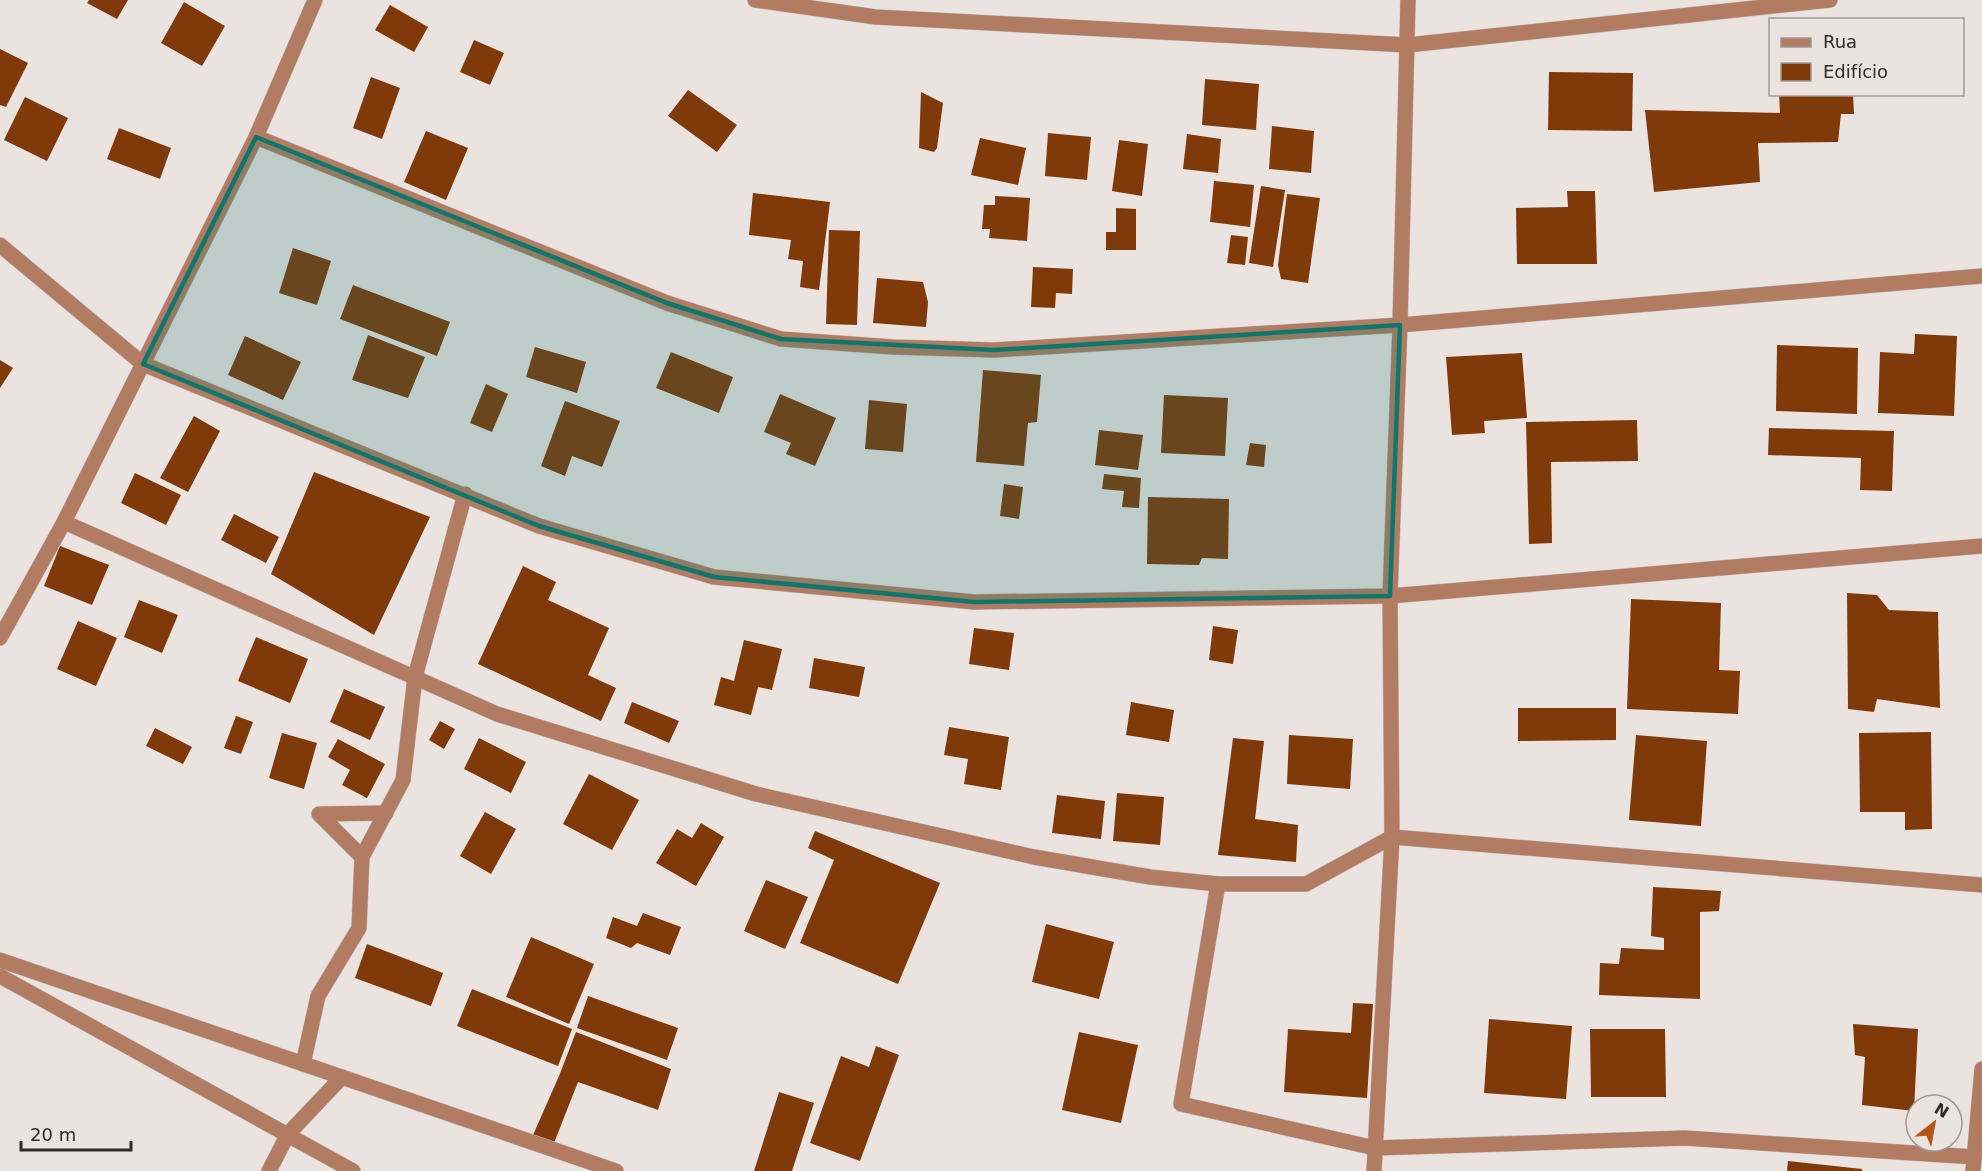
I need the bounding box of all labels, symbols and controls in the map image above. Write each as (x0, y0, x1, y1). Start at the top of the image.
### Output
legend (1769, 18, 1964, 96)
text: Rua (1823, 31, 1857, 52)
text: Edifício (1823, 61, 1888, 82)
north arrow (1904, 1093, 1964, 1153)
text: N (1931, 1099, 1952, 1122)
scale bar (21, 1114, 130, 1152)
text: 20 m (30, 1124, 76, 1145)

